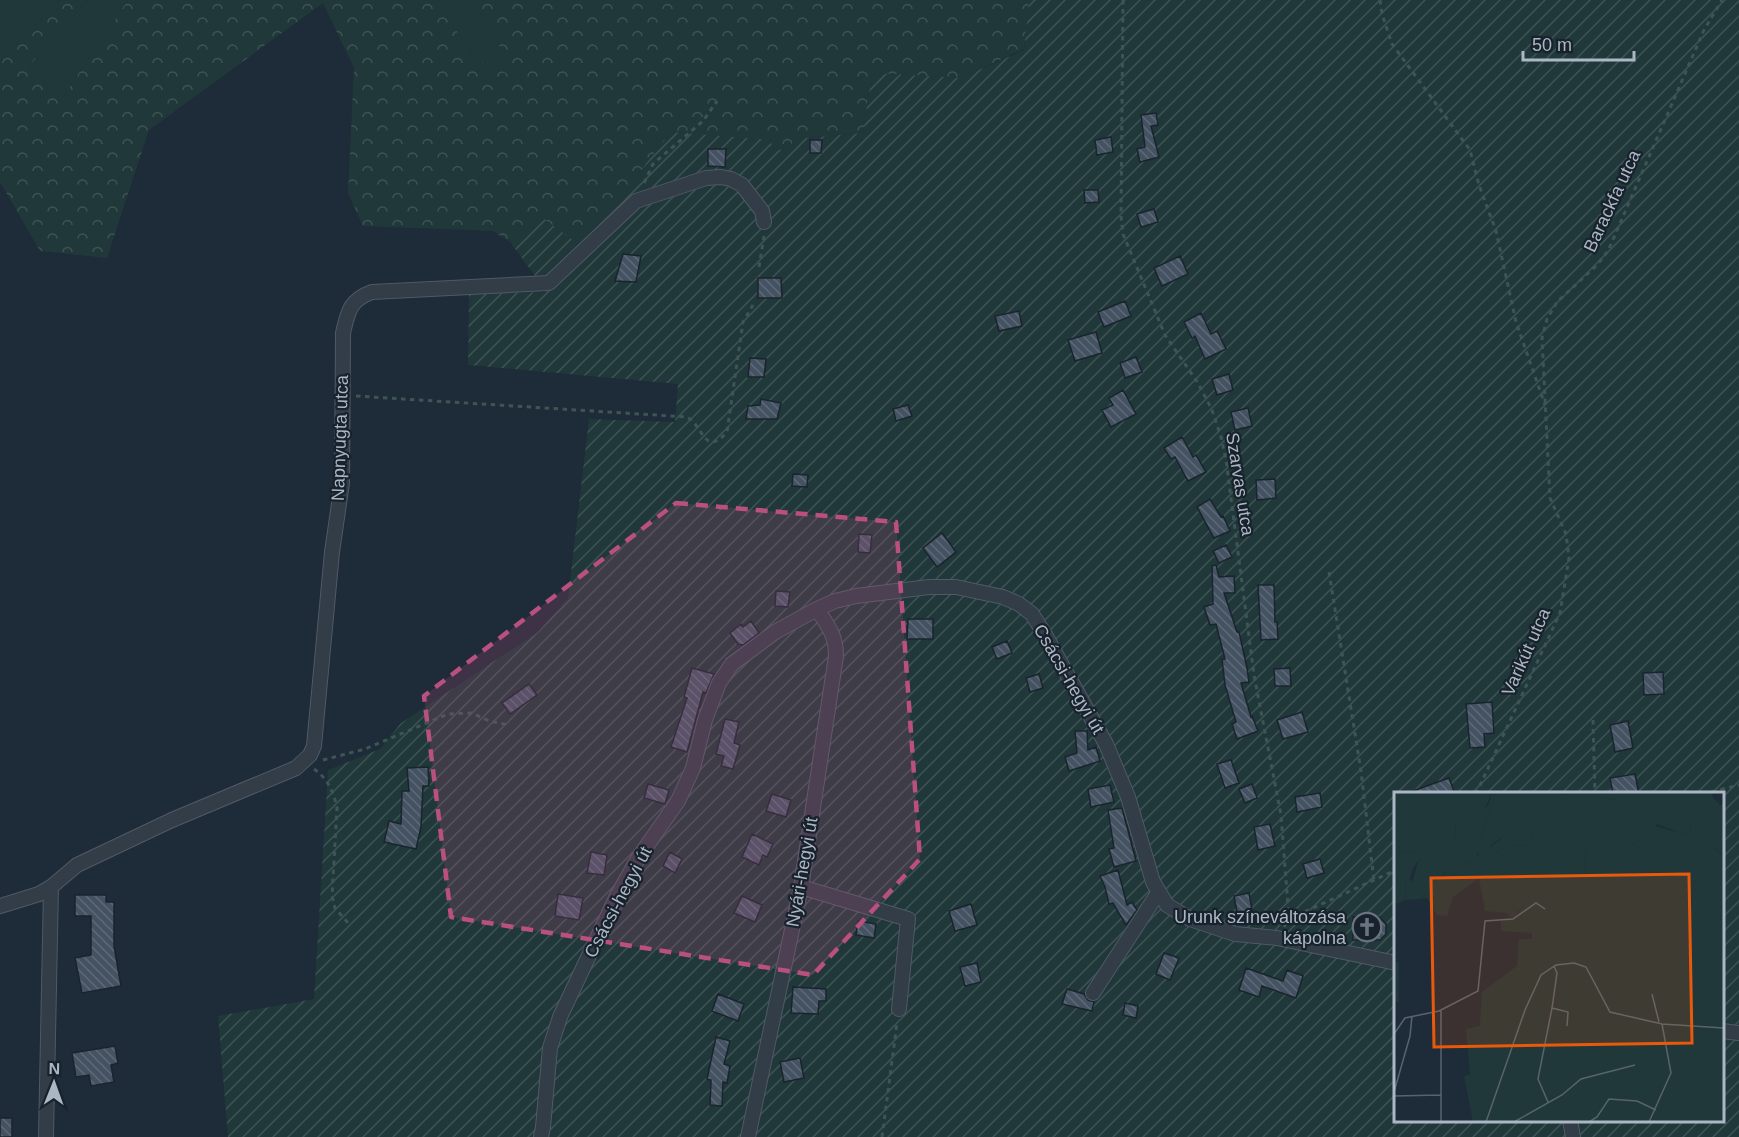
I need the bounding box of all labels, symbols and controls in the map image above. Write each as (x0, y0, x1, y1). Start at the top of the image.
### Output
scale bar (1523, 24, 1634, 62)
text: 50 m (1532, 35, 1572, 55)
street label: Barackfa utca (1580, 146, 1645, 255)
street label: Napnyugta utca (328, 374, 352, 501)
street label: Szarvas utca (1222, 431, 1258, 538)
street label: Varikút utca (1498, 604, 1555, 699)
street label: Csácsi-hegyi út (1030, 621, 1108, 737)
inset map (1394, 792, 1724, 1122)
street label: Nyári-hegyi út (783, 816, 821, 928)
street label: Csácsi-hegyi út (580, 843, 656, 961)
place label: Urunk színeváltozása kápolna (1174, 907, 1347, 948)
church icon: Urunk színeváltozása kápolna (1351, 911, 1383, 943)
north arrow (24, 1053, 84, 1113)
text: N (48, 1060, 60, 1077)

